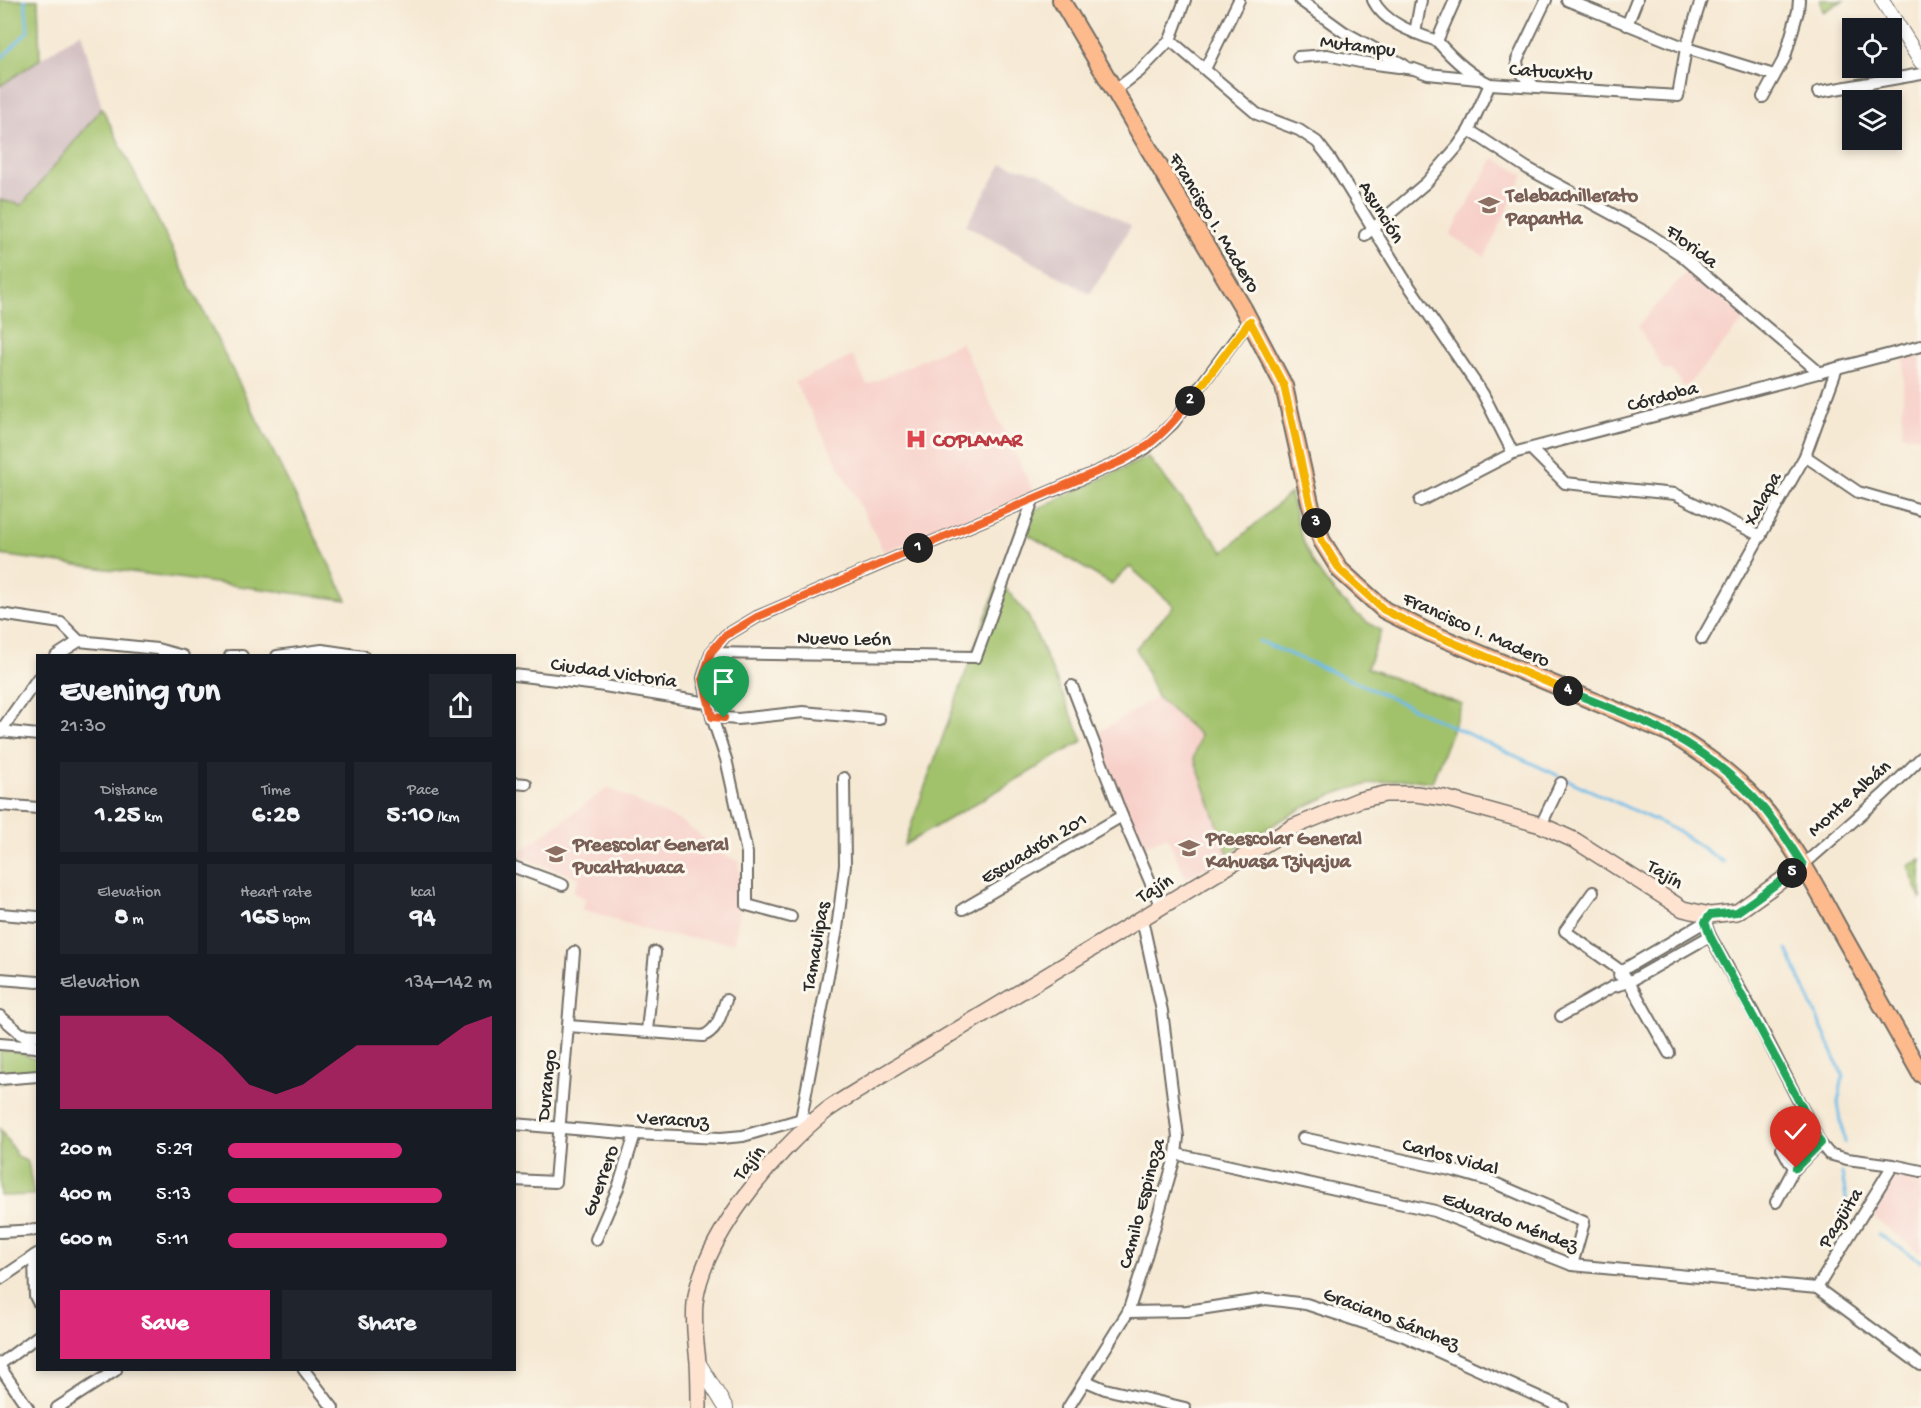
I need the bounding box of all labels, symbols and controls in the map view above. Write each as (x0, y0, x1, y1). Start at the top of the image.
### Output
map controls (1842, 18, 1902, 150)
button: locate (1842, 18, 1902, 78)
street label: Mutampu (1318, 31, 1397, 64)
street label: Catucuxtu (1508, 60, 1594, 87)
button: layers (1842, 90, 1902, 150)
street label: Francisco I. Madero (1162, 149, 1264, 298)
street label: Asunción (1352, 177, 1408, 249)
place label: Telebachillerato Papantla (1504, 186, 1639, 232)
school or university icon: Telebachillerato Papantla (1477, 193, 1501, 217)
street label: Florida (1660, 220, 1722, 275)
street label: Córdoba (1625, 378, 1702, 419)
pin: 2 (1175, 386, 1205, 416)
text: 2 (1186, 391, 1194, 410)
hospital icon: COPLAMAR (904, 427, 928, 451)
place label: COPLAMAR (932, 431, 1024, 454)
street label: Xalapa (1739, 468, 1789, 532)
pin: 3 (1301, 508, 1331, 538)
text: 3 (1312, 513, 1320, 532)
pin: 1 (903, 533, 933, 563)
text: 1 (915, 538, 921, 557)
street label: Francisco I. Madero (1398, 588, 1553, 674)
street label: Nuevo León (797, 628, 892, 653)
street label: Ciudad Victoria (549, 654, 679, 695)
pin (698, 656, 749, 718)
icon: arrive (707, 665, 740, 698)
text: Evening run (60, 674, 220, 712)
button: share (429, 674, 492, 737)
pin: 4 (1553, 676, 1583, 706)
text: 4 (1564, 681, 1572, 700)
text: 21:30 (60, 716, 106, 739)
street label: Monte Albán (1804, 756, 1897, 843)
text: Distance (101, 782, 157, 801)
text: Time (261, 782, 291, 801)
text: Pace (407, 782, 439, 801)
text: 1.25 (95, 801, 140, 832)
text: 6:28 (252, 801, 300, 832)
text: 5:10 (386, 801, 433, 832)
text: km (140, 809, 163, 828)
text: /km (433, 809, 460, 828)
street label: Escuadrón 201 (978, 809, 1092, 891)
place label: Preescolar General Kahuasa Tziyajua (1205, 829, 1363, 875)
place label: Preescolar General Pucaltahuaca (572, 835, 730, 881)
school or university icon: Preescolar General Kahuasa Tziyajua (1177, 836, 1201, 860)
school or university icon: Preescolar General Pucaltahuaca (544, 842, 568, 866)
street label: Tajín (1641, 855, 1687, 896)
pin: 5 (1777, 858, 1807, 888)
text: 5 (1788, 863, 1796, 882)
street label: Tajín (1133, 870, 1179, 910)
text: Elevation (97, 884, 161, 903)
text: Heart rate (240, 884, 312, 903)
text: kcal (411, 884, 435, 903)
street label: Tamaulipas (798, 899, 837, 994)
text: 8 (114, 903, 129, 934)
text: 165 (242, 903, 279, 934)
text: 94 (410, 903, 436, 934)
text: m (129, 911, 144, 930)
text: bpm (279, 911, 310, 930)
text: Elevation (60, 972, 140, 995)
text: 134–142 m (406, 972, 492, 995)
street label: Durango (533, 1048, 564, 1124)
pin (1770, 1106, 1821, 1168)
street label: Veracruz (635, 1108, 710, 1135)
icon: check (1779, 1115, 1812, 1148)
street label: Camilo Espinoza (1115, 1135, 1172, 1272)
street label: Carlos Vidal (1400, 1135, 1501, 1182)
text: 200 m (60, 1139, 111, 1162)
text: 5:29 (156, 1139, 193, 1162)
street label: Guerrero (579, 1142, 626, 1220)
street label: Tajín (729, 1142, 772, 1187)
text: 400 m (60, 1184, 111, 1207)
text: 5:13 (156, 1184, 191, 1207)
street label: Pagüita (1814, 1184, 1870, 1254)
street label: Eduardo Méndez (1439, 1188, 1582, 1259)
text: 600 m (60, 1229, 112, 1252)
text: 5:11 (156, 1229, 189, 1252)
street label: Graciano Sánchez (1319, 1284, 1463, 1357)
button: Save (60, 1290, 270, 1359)
button: Share (282, 1290, 492, 1359)

